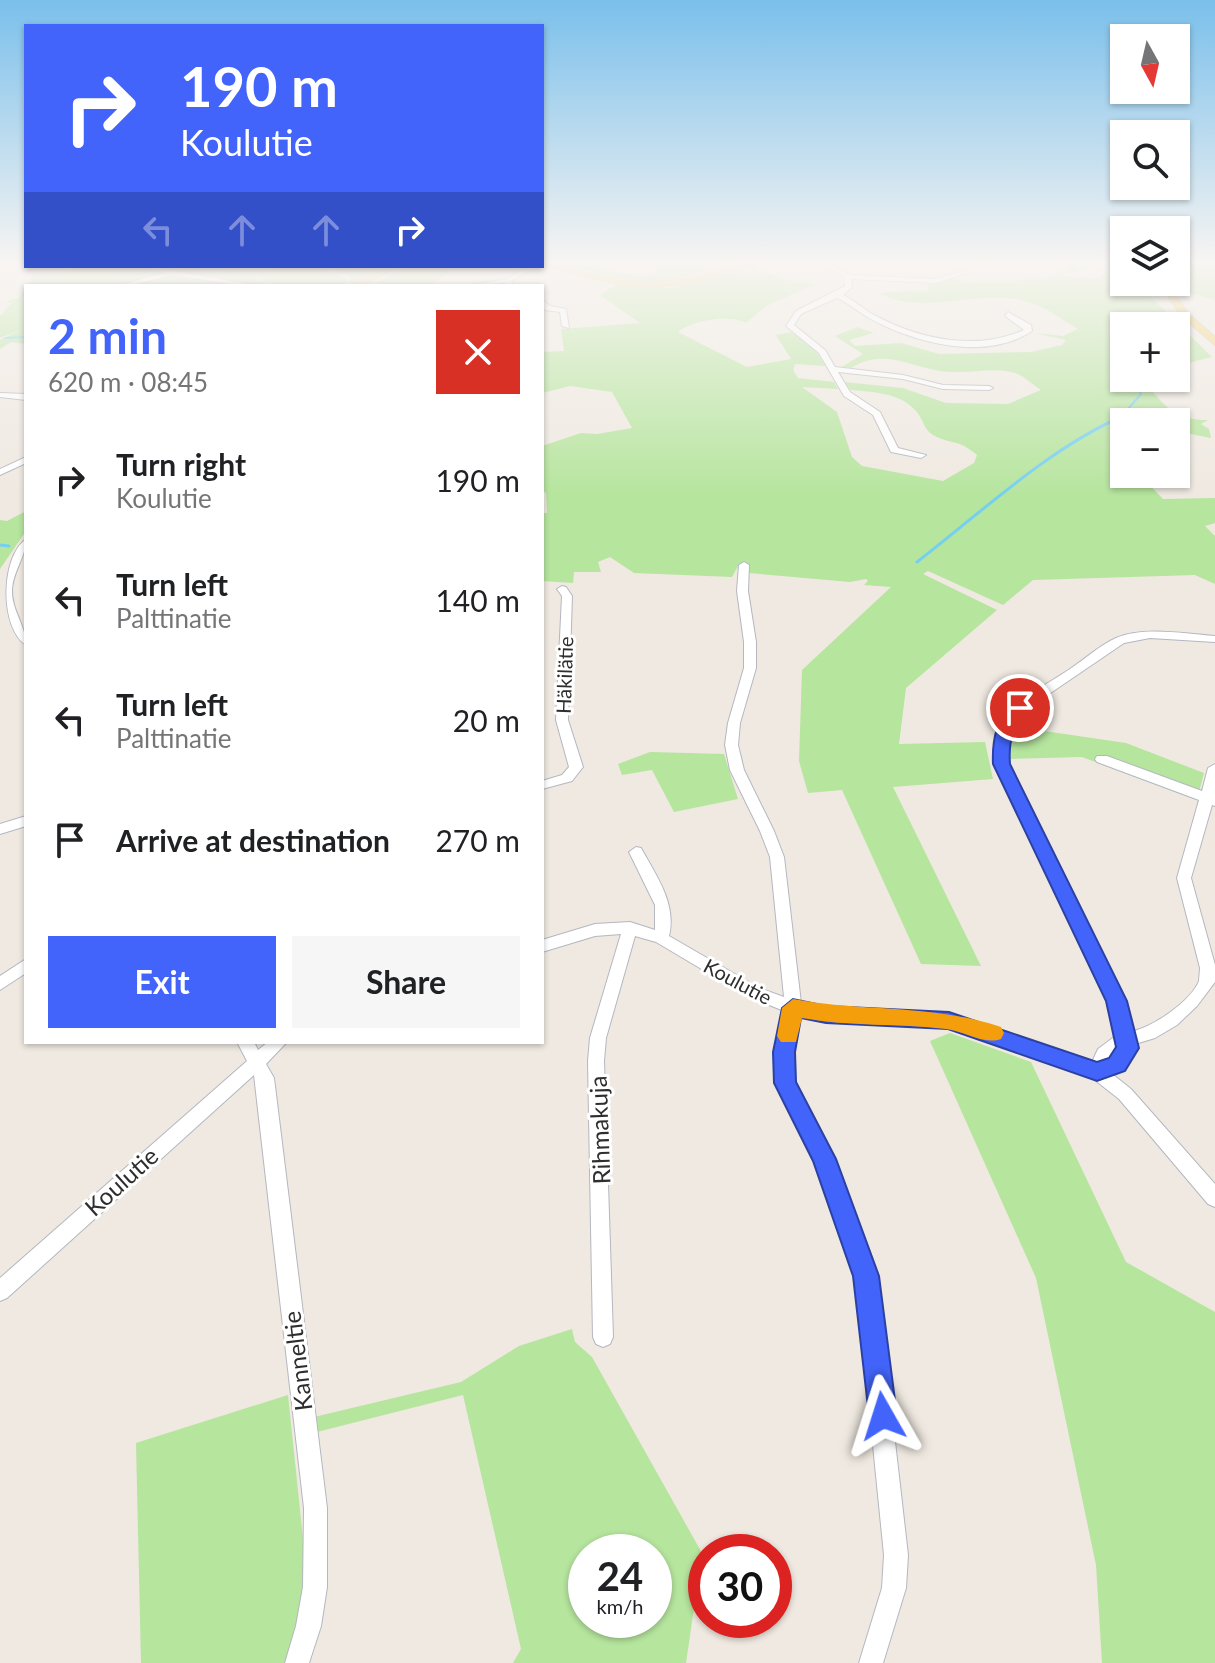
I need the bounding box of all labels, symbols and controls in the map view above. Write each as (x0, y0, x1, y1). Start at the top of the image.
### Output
north arrow (1110, 24, 1190, 104)
map controls (1110, 24, 1190, 488)
text: 190 m (180, 52, 338, 119)
icon: right (48, 56, 152, 160)
text: Koulutie (180, 120, 313, 164)
button: search (1110, 120, 1190, 200)
icon: left (136, 208, 180, 252)
icon: ahead (220, 208, 264, 252)
icon: ahead (304, 208, 348, 252)
icon: right (388, 208, 432, 252)
button: layers (1110, 216, 1190, 296)
text: 2 min (48, 307, 167, 364)
button: close (436, 310, 520, 394)
button: + (1110, 312, 1190, 392)
text: 620 m · 08:45 (48, 366, 208, 398)
button: − (1110, 408, 1190, 488)
text: Turn right (116, 446, 246, 482)
icon: right (48, 458, 92, 502)
text: 190 m (435, 462, 520, 498)
text: Koulutie (116, 482, 212, 514)
text: Turn left (116, 566, 228, 602)
icon: left (48, 578, 92, 622)
text: 140 m (435, 582, 520, 618)
text: Palttinatie (116, 602, 231, 634)
street label: Häkilätie (551, 636, 577, 714)
pin (986, 674, 1054, 742)
text: Turn left (116, 686, 228, 722)
icon: arrive (998, 686, 1042, 730)
icon: left (48, 698, 92, 742)
text: 20 m (453, 702, 520, 738)
text: Palttinatie (116, 722, 231, 754)
icon: arrive (48, 818, 92, 862)
text: Arrive at destination (116, 822, 390, 858)
text: 270 m (435, 822, 520, 858)
button: Exit (48, 936, 276, 1028)
button: Share (292, 936, 520, 1028)
street label: Koulutie (700, 953, 776, 1009)
street label: Rihmakuja (583, 1075, 615, 1185)
street label: Koulutie (78, 1141, 164, 1221)
street label: Kanneltie (276, 1309, 318, 1413)
position arrow (841, 1374, 925, 1458)
speed limit sign: 30 (688, 1534, 792, 1638)
text: 24 (597, 1552, 643, 1600)
text: km/h (597, 1594, 643, 1618)

